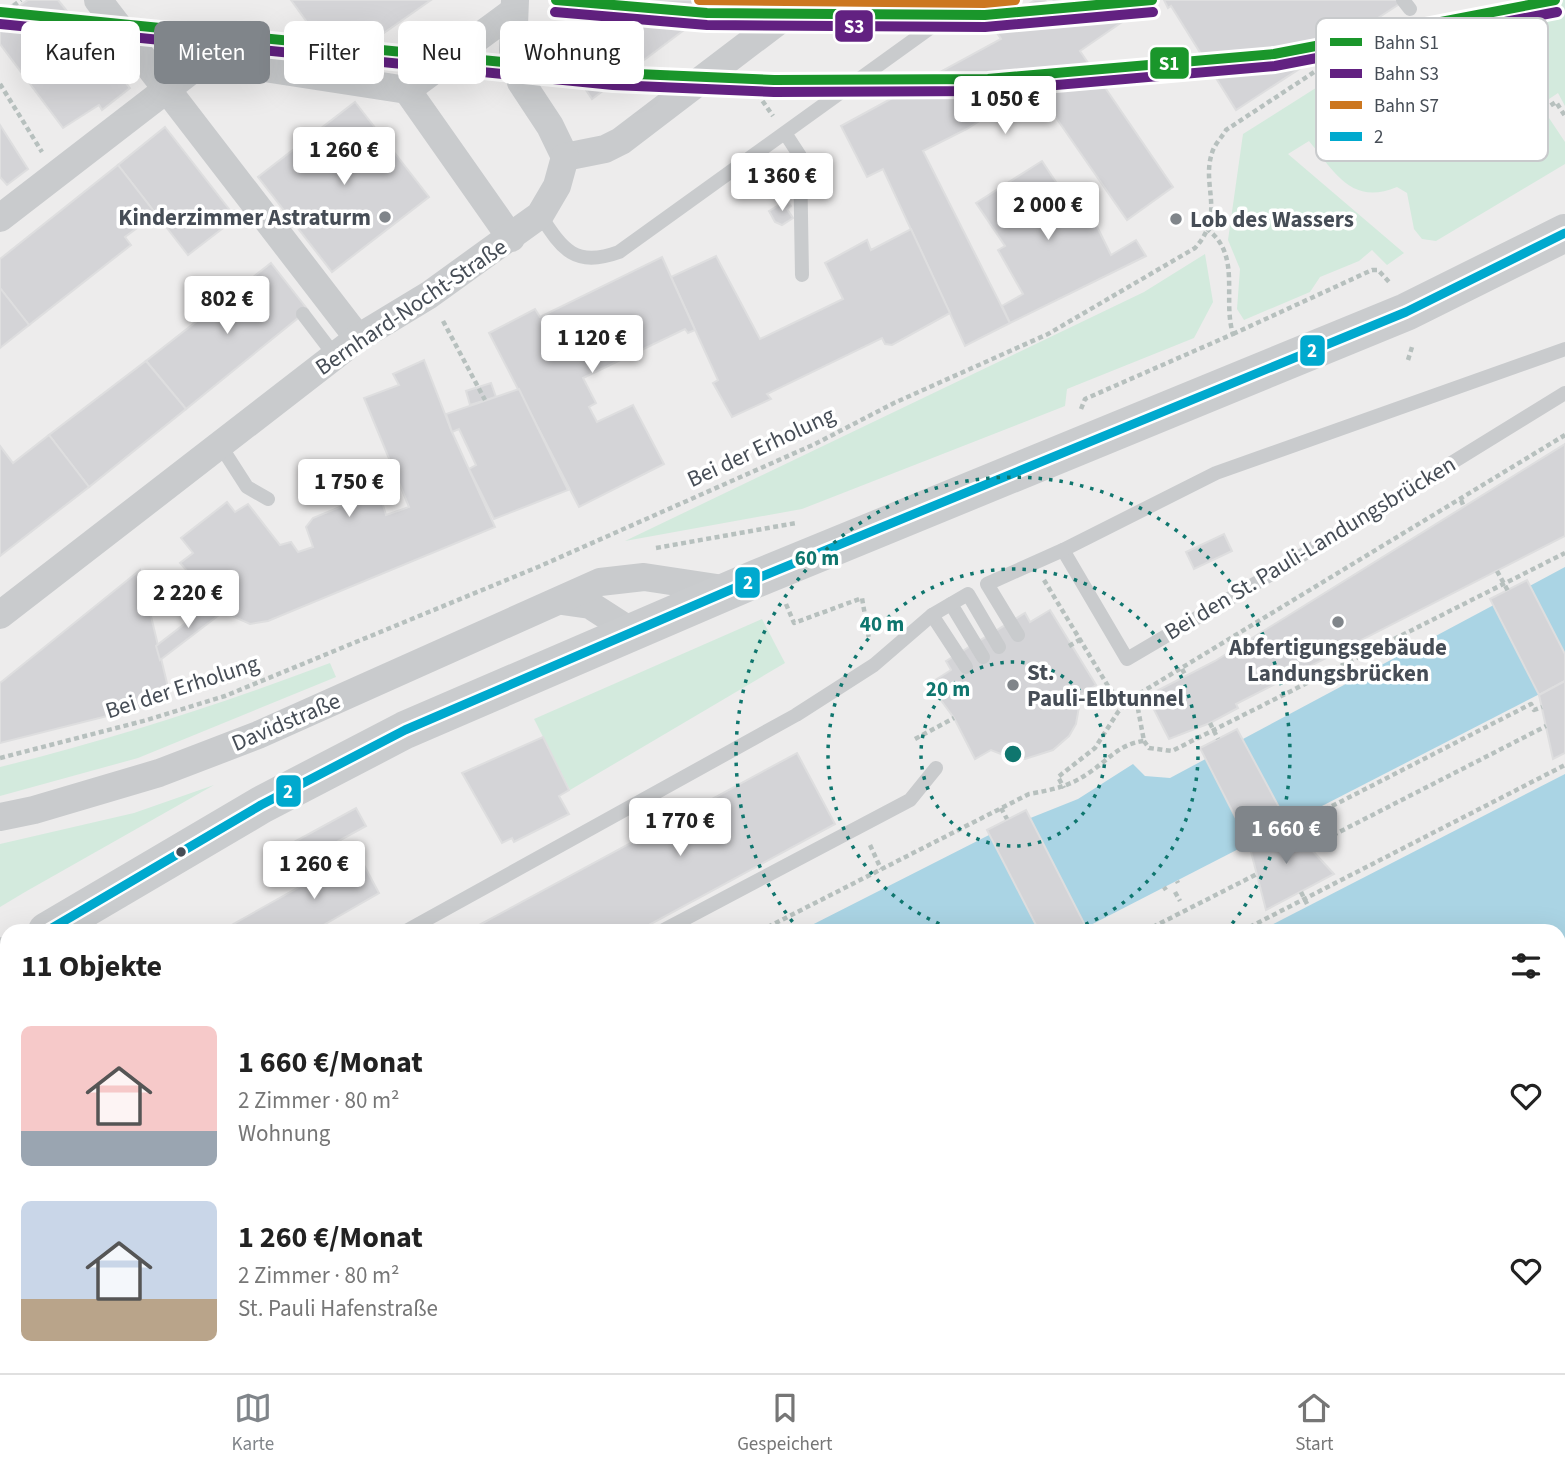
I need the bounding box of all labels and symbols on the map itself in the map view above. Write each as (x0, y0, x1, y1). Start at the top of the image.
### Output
line badge: S3 (834, 9, 874, 43)
text: S3 (844, 14, 864, 41)
legend (1316, 18, 1548, 161)
text: Bahn S1 (1374, 30, 1439, 57)
line badge: S1 (1149, 46, 1190, 80)
text: S1 (1159, 51, 1179, 78)
text: Bahn S3 (1374, 61, 1439, 88)
pin: 1 050 € (940, 76, 1070, 136)
text: Bahn S7 (1374, 93, 1439, 120)
text: 2 (1374, 124, 1383, 151)
pin: 1 260 € (279, 128, 409, 187)
pin: 1 360 € (717, 154, 847, 213)
pin: 2 000 € (983, 182, 1113, 242)
place label: Kinderzimmer Astraturm (118, 201, 371, 234)
place label: Lob des Wassers (1190, 203, 1354, 236)
marker: Kinderzimmer Astraturm (377, 209, 393, 225)
marker: Lob des Wassers (1168, 211, 1184, 227)
street label: Bernhard-Nocht-Straße (309, 230, 513, 384)
pin: 802 € (178, 276, 276, 336)
pin: 1 120 € (527, 316, 657, 375)
line badge: 2 (1299, 334, 1326, 367)
text: 2 (1307, 338, 1317, 365)
street label: Bei der Erholung (682, 398, 841, 496)
street label: Bei den St. Pauli-Landungsbrücken (1158, 448, 1462, 648)
pin: 1 750 € (284, 460, 414, 519)
text: 60 m (795, 543, 839, 573)
line badge: 2 (734, 566, 761, 599)
pin: 2 220 € (123, 570, 253, 630)
text: 2 (743, 570, 753, 597)
text: 40 m (860, 609, 904, 639)
marker: Abfertigungsgebäude Landungsbrücken (1330, 614, 1346, 630)
place label: Abfertigungsgebäude Landungsbrücken (1228, 631, 1447, 690)
street label: Bei der Erholung (101, 647, 263, 727)
place label: St. Pauli-Elbtunnel (1027, 656, 1185, 715)
text: 20 m (926, 674, 970, 704)
marker: St. Pauli-Elbtunnel (1005, 677, 1021, 693)
street label: Davidstraße (226, 684, 346, 760)
centre of rings (1001, 742, 1025, 766)
line badge: 2 (275, 774, 302, 808)
text: 2 (283, 779, 293, 806)
pin: 1 770 € (615, 798, 745, 858)
pin: 1 660 € (1221, 806, 1351, 866)
pin: 1 260 € (249, 842, 379, 901)
unlabelled marker (174, 845, 188, 859)

